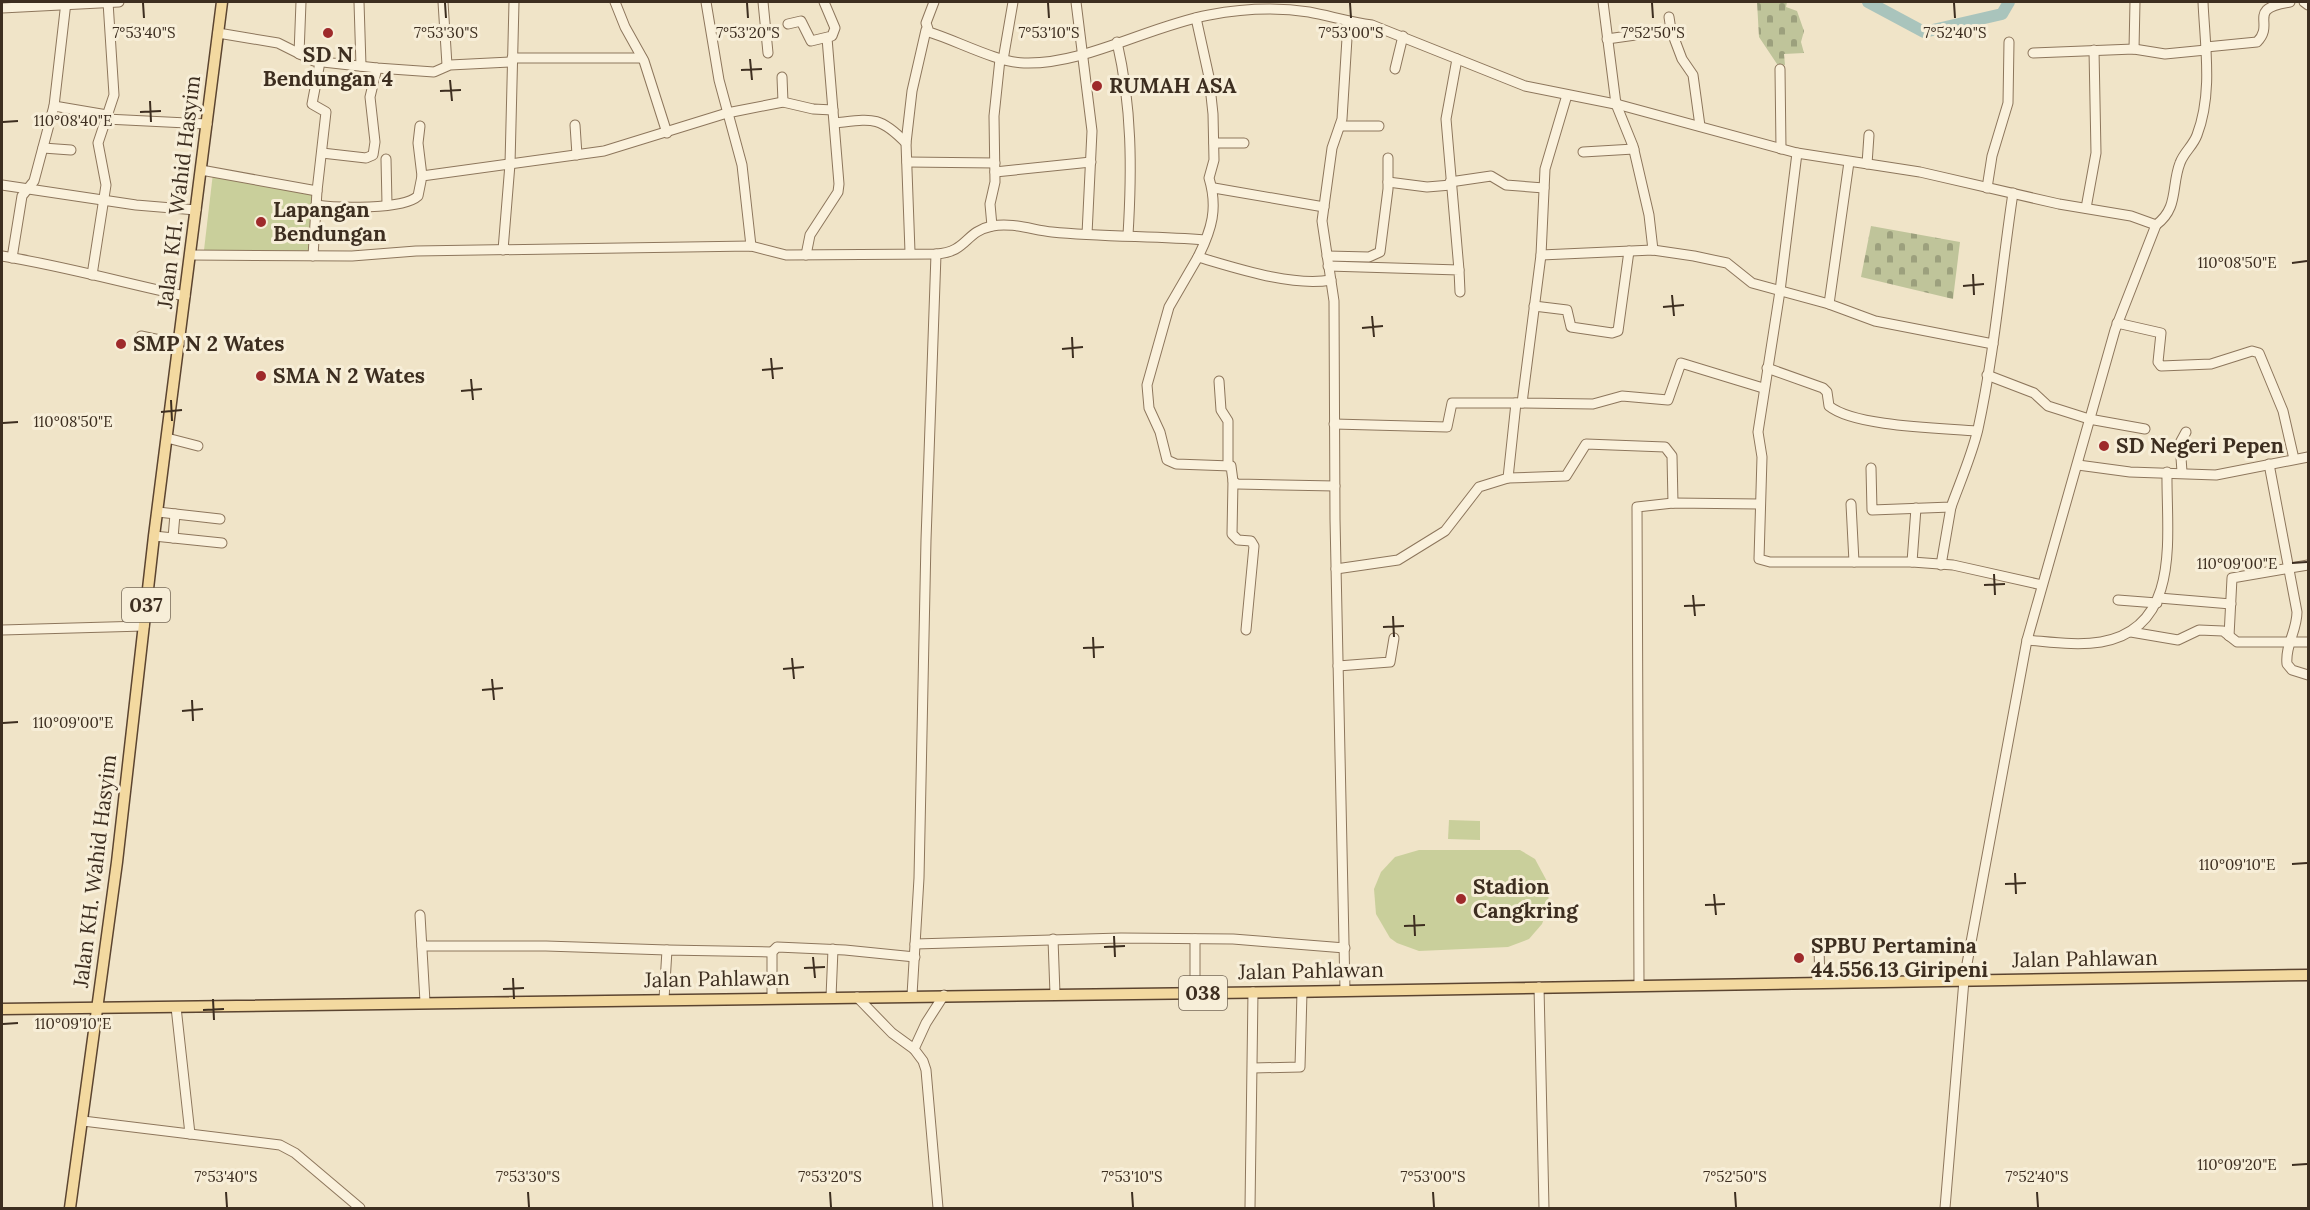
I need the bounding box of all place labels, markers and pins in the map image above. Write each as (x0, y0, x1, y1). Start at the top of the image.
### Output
marker: SD N Bendungan 4 (321, 26, 335, 40)
place label: SD N Bendungan 4 (263, 41, 393, 92)
place label: RUMAH ASA (1109, 72, 1237, 99)
marker: RUMAH ASA (1090, 79, 1104, 93)
place label: Lapangan Bendungan (273, 196, 386, 247)
marker: Lapangan Bendungan (254, 215, 268, 229)
place label: SMP N 2 Wates (133, 330, 284, 357)
marker: SMP N 2 Wates (114, 337, 128, 351)
place label: SMA N 2 Wates (273, 362, 425, 389)
marker: SMA N 2 Wates (254, 369, 268, 383)
place label: SD Negeri Pepen (2116, 432, 2284, 459)
marker: SD Negeri Pepen (2097, 439, 2111, 453)
place label: Stadion Cangkring (1473, 873, 1579, 924)
marker: Stadion Cangkring (1454, 892, 1468, 906)
place label: SPBU Pertamina 44.556.13 Giripeni (1811, 932, 1988, 983)
marker: SPBU Pertamina 44.556.13 Giripeni (1792, 951, 1806, 965)

